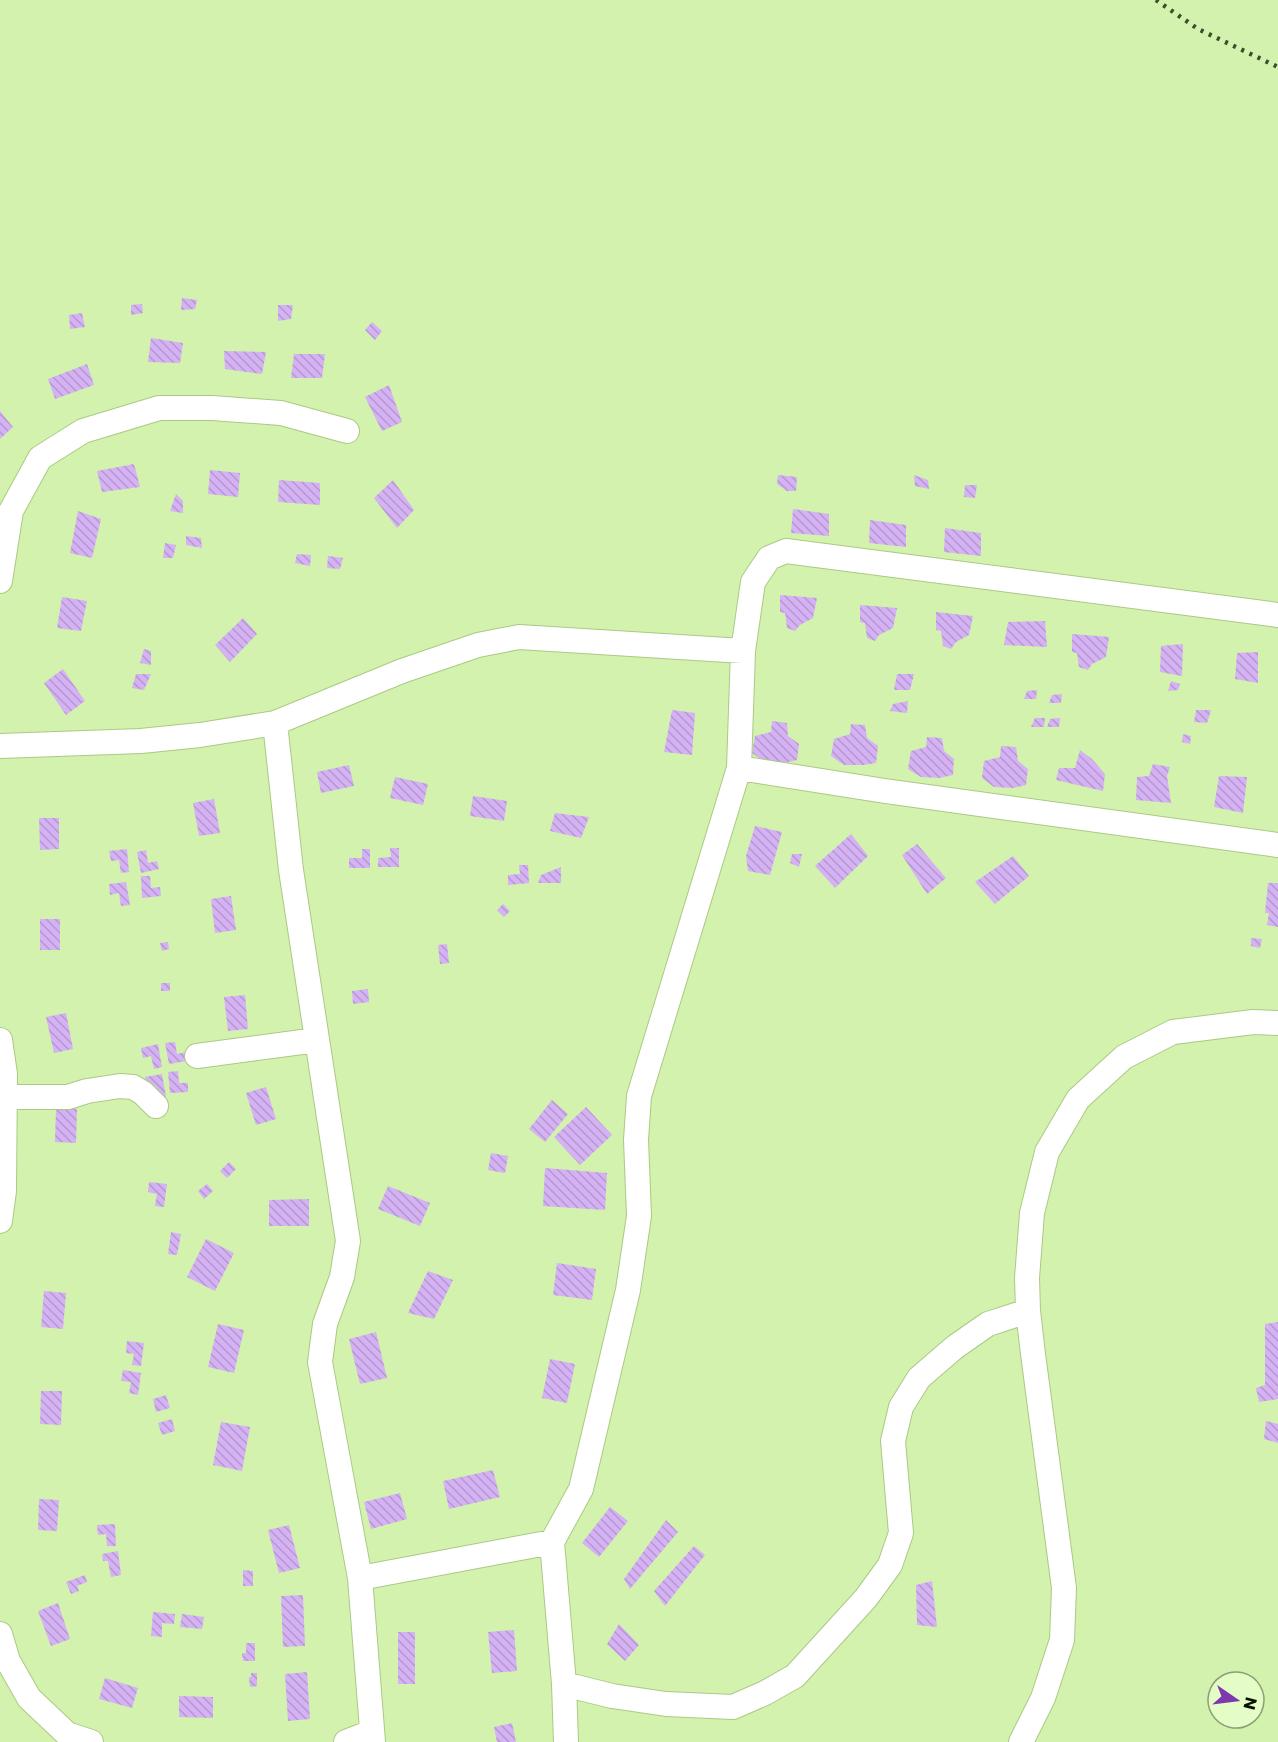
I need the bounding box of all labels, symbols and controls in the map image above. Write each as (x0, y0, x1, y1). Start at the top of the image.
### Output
north arrow (1206, 1670, 1266, 1730)
text: N (1237, 1695, 1263, 1712)

